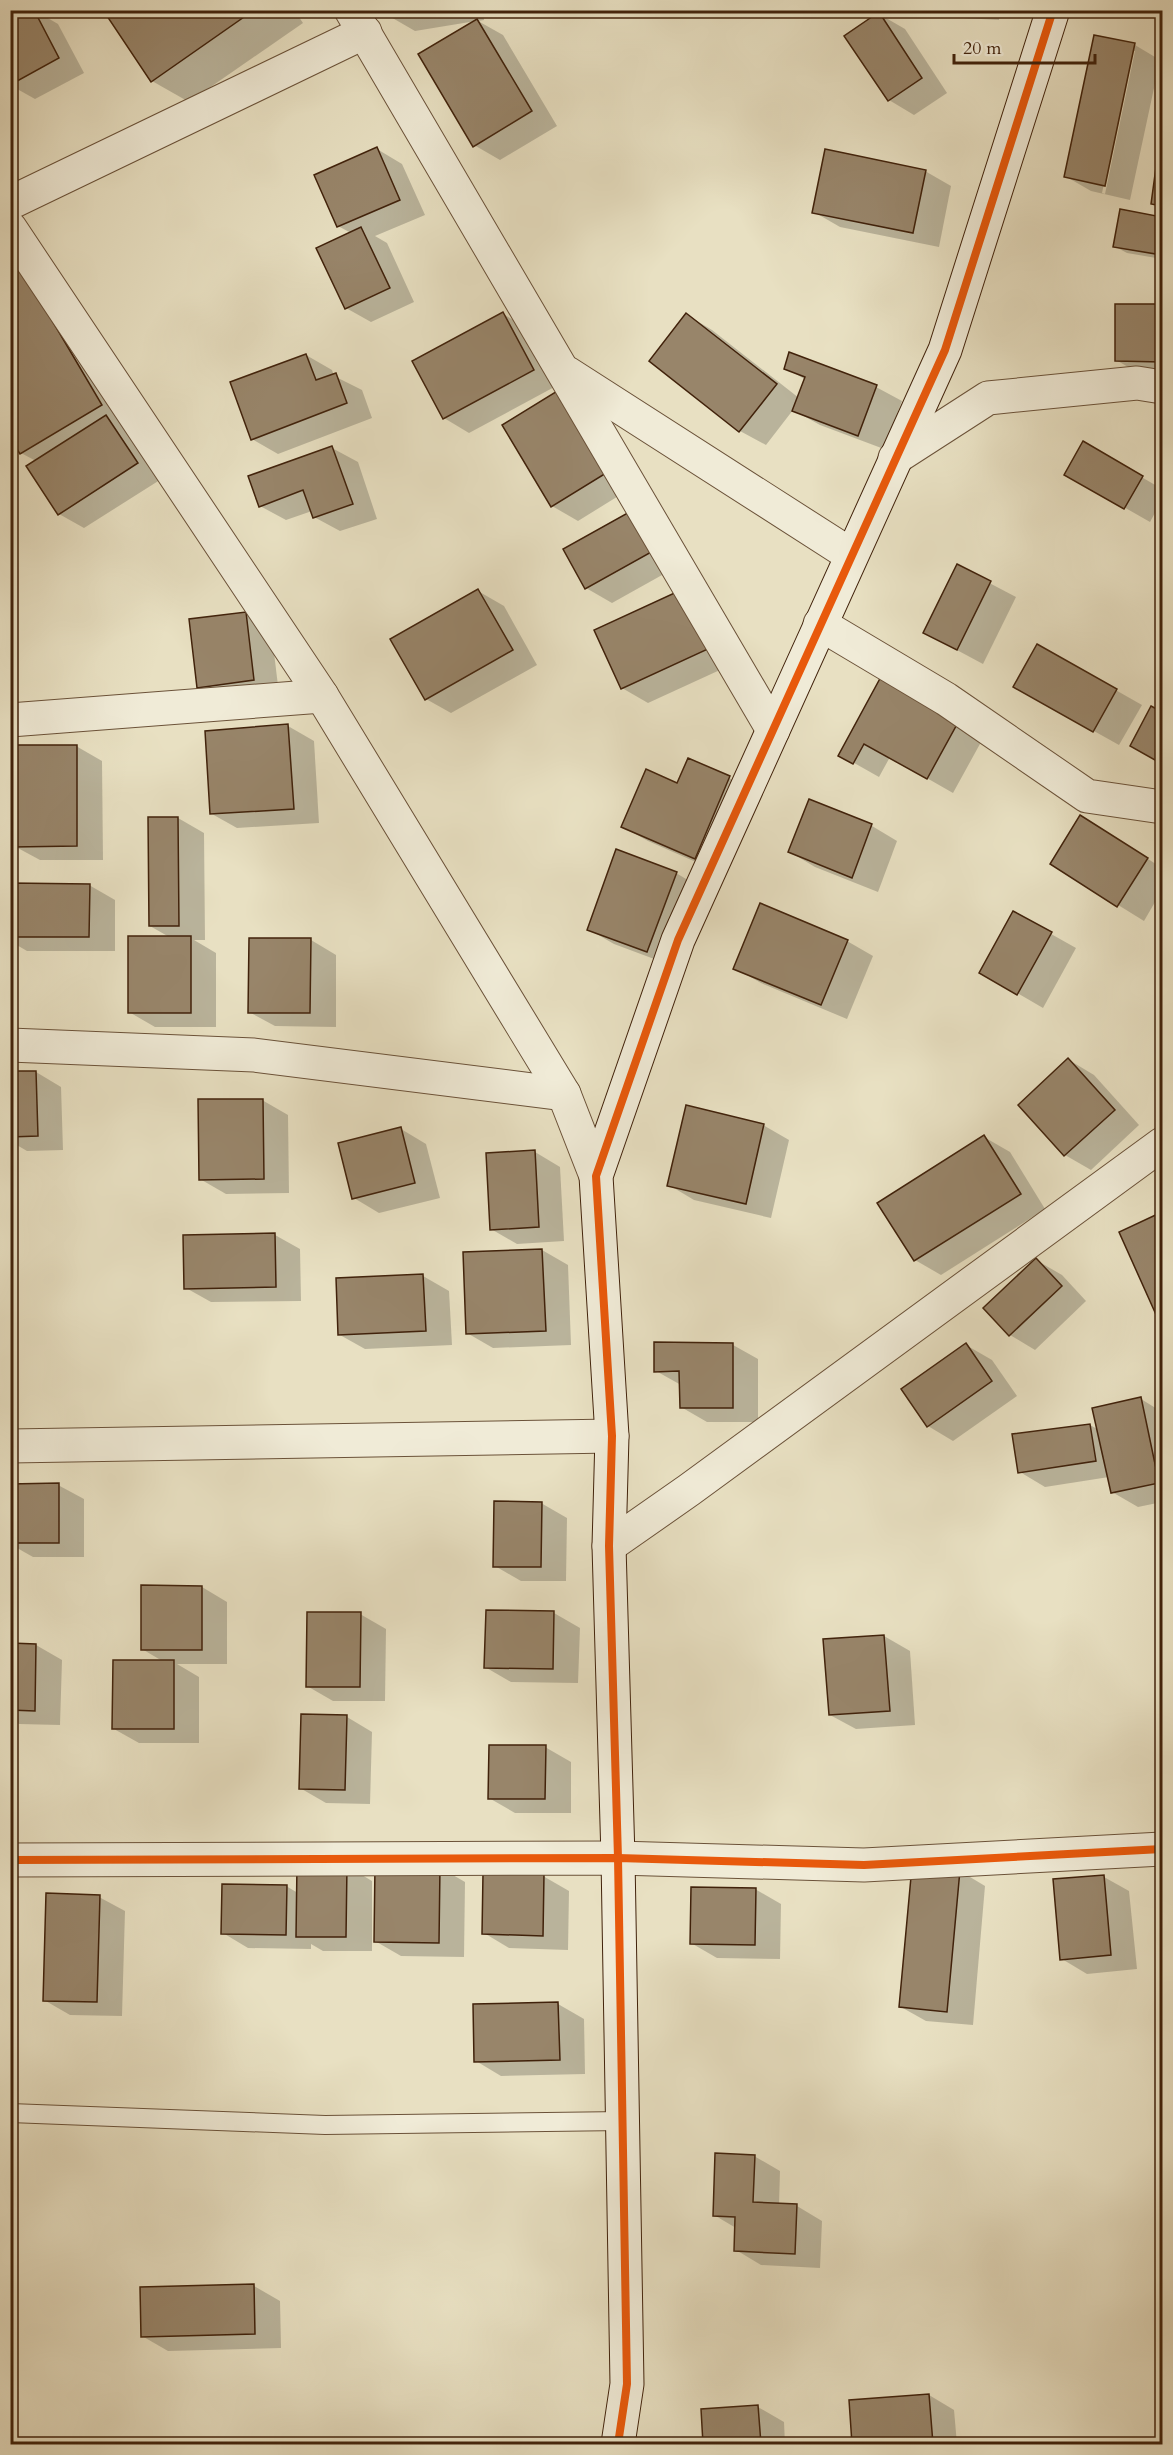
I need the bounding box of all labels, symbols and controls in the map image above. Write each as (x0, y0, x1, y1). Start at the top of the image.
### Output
scale bar (954, 27, 1095, 65)
text: 20 m (963, 36, 1002, 61)

